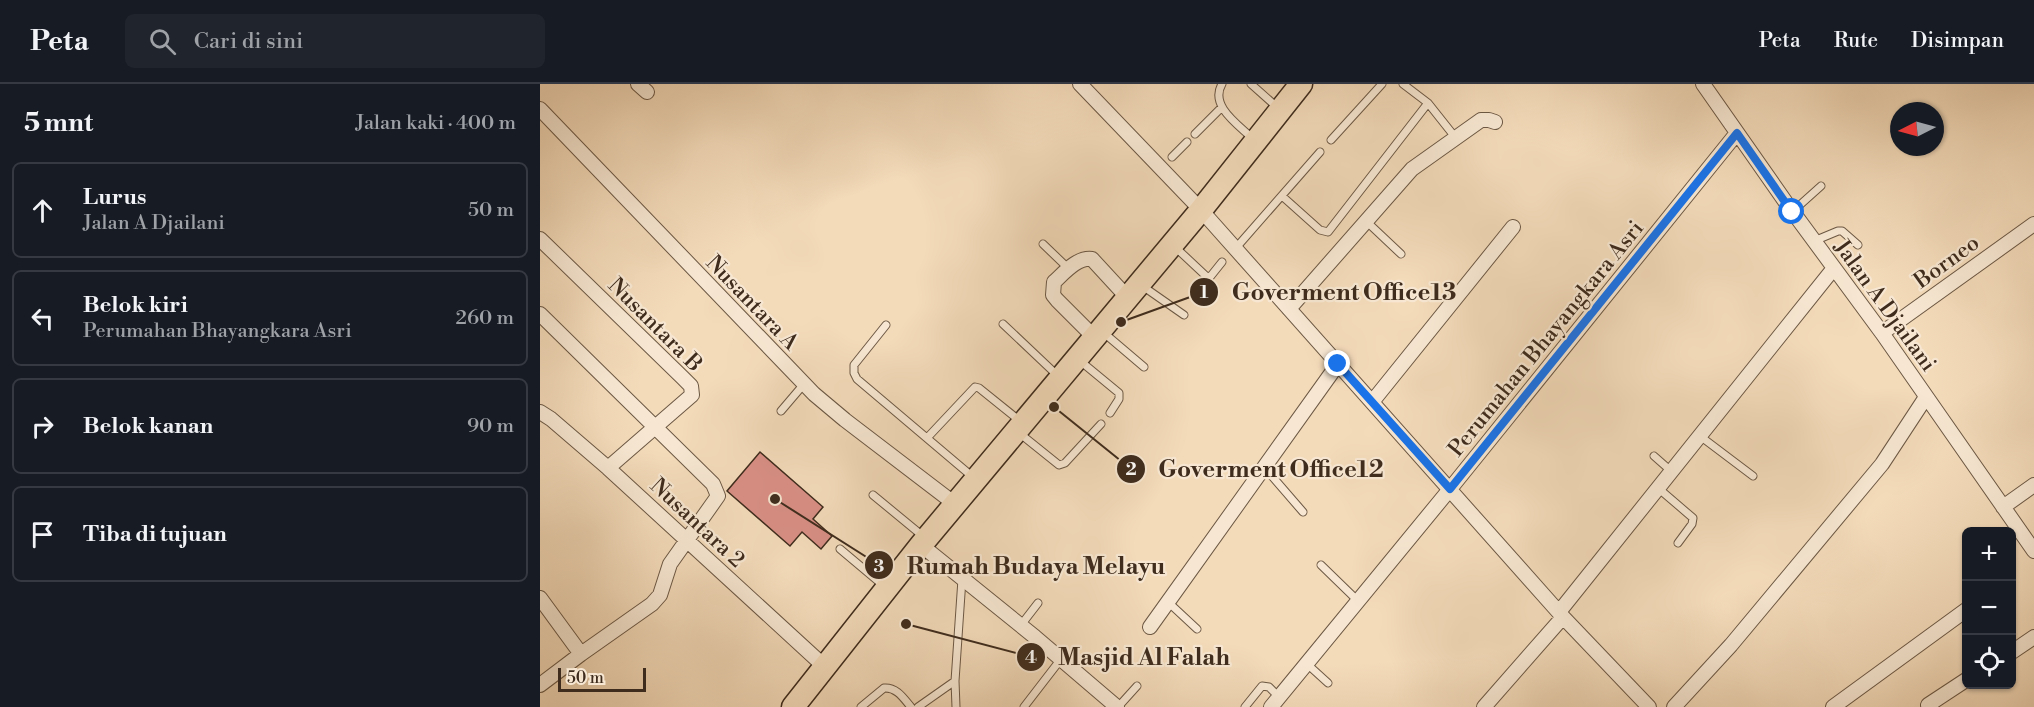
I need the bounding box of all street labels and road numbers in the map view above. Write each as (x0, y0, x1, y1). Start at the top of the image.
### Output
street label: Perumahan Bhayangkara Asri (1443, 215, 1650, 462)
street label: Borneo (1908, 229, 1985, 296)
street label: Jalan A Djailani (1827, 234, 1942, 377)
street label: Nusantara A (700, 250, 805, 357)
street label: Nusantara B (602, 272, 708, 378)
street label: Nusantara 2 (644, 473, 750, 574)

